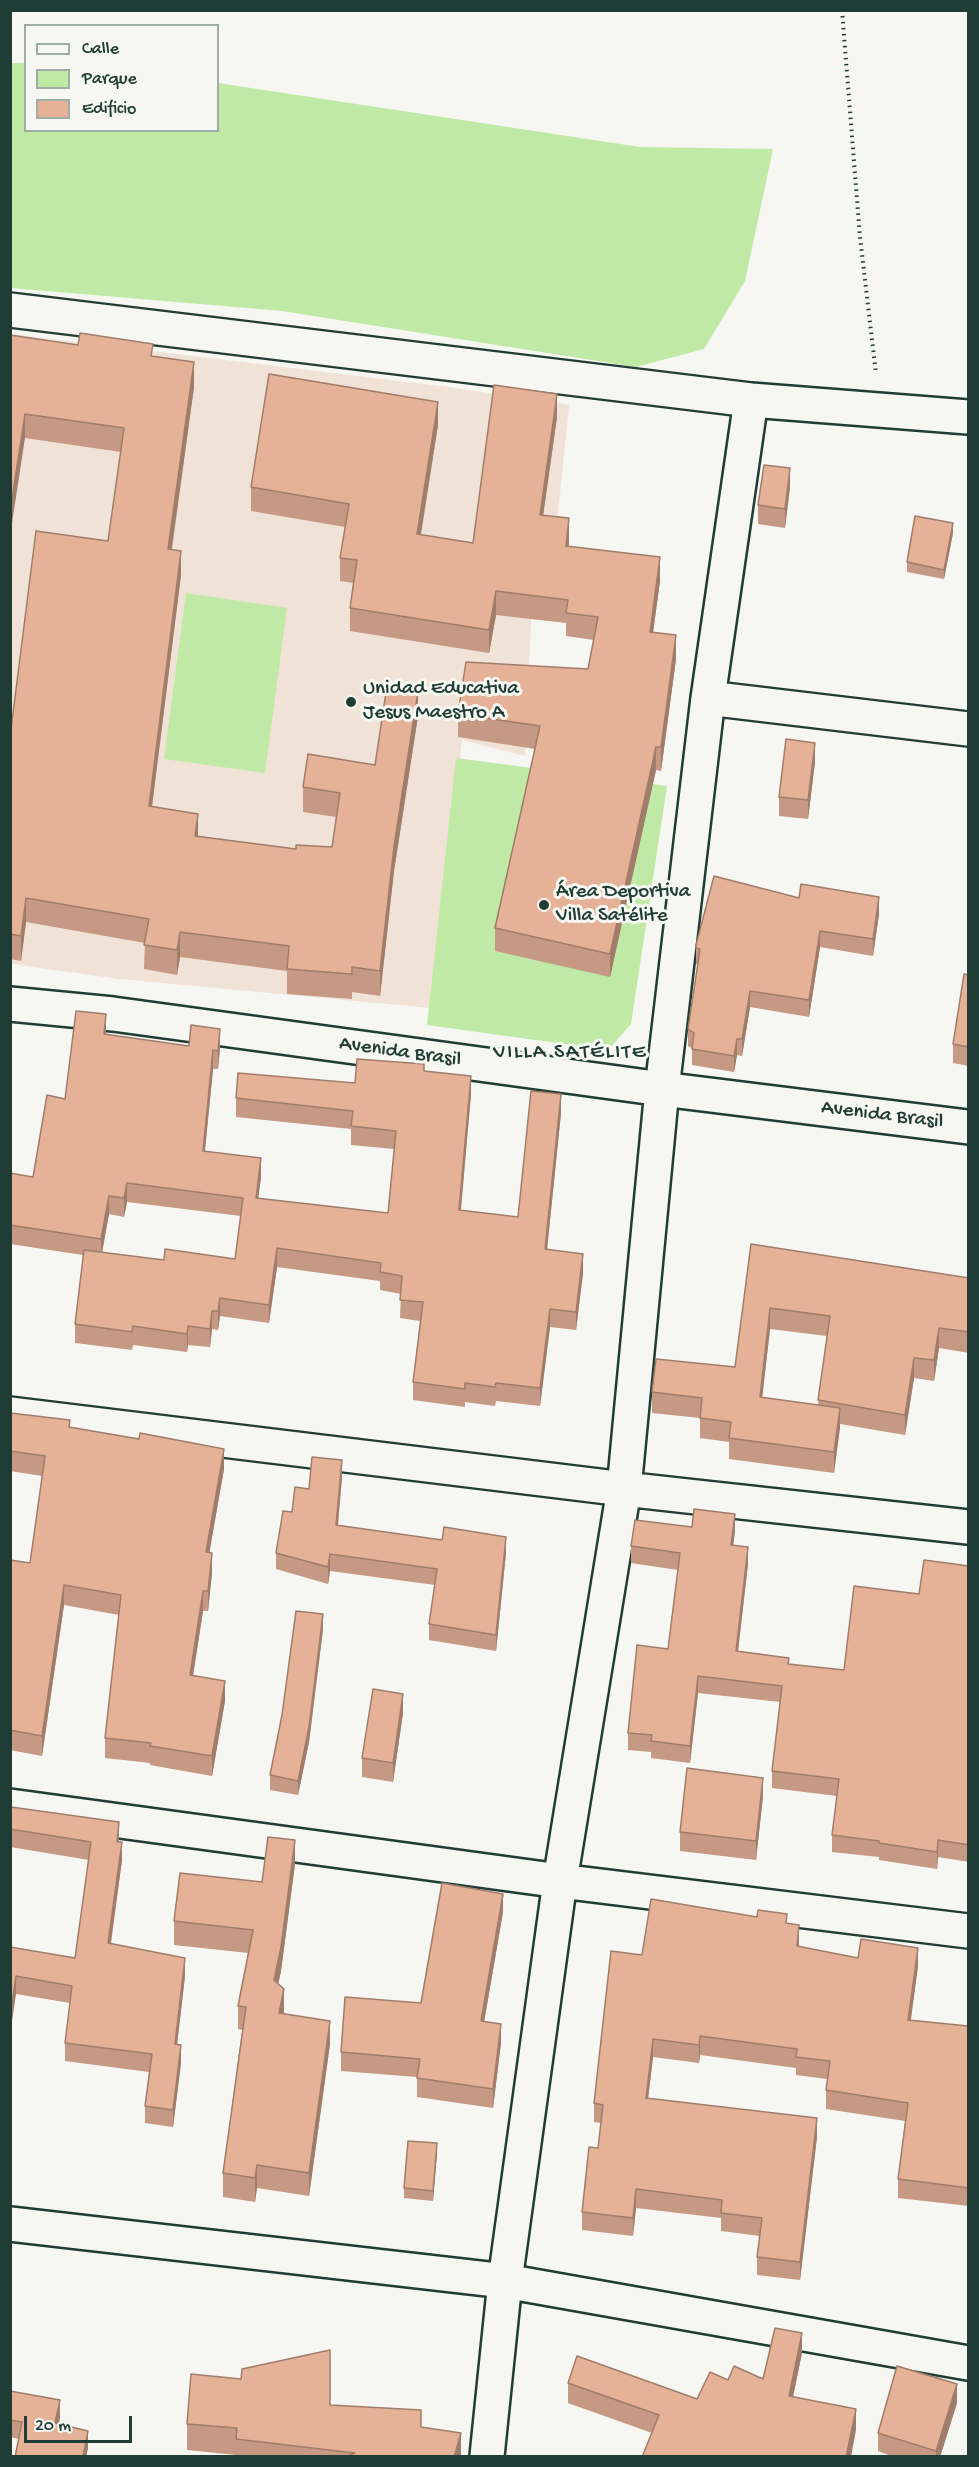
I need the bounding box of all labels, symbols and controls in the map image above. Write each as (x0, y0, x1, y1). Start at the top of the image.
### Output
legend (24, 24, 219, 132)
text: Calle (82, 39, 119, 60)
text: Parque (82, 69, 137, 90)
text: Edificio (82, 99, 136, 120)
place label: Unidad Educativa Jesus Maestro A (363, 677, 519, 727)
marker: Unidad Educativa Jesus Maestro A (344, 695, 358, 709)
place label: Área Deportiva Villa Satélite (556, 880, 691, 930)
marker: Área Deportiva Villa Satélite (537, 898, 551, 912)
street label: Avenida Brasil (337, 1032, 463, 1074)
district label: VILLA SATÉLITE (493, 1041, 647, 1067)
street label: Avenida Brasil (820, 1096, 944, 1136)
scale bar (27, 2404, 135, 2442)
text: 20 m (35, 2416, 71, 2437)

